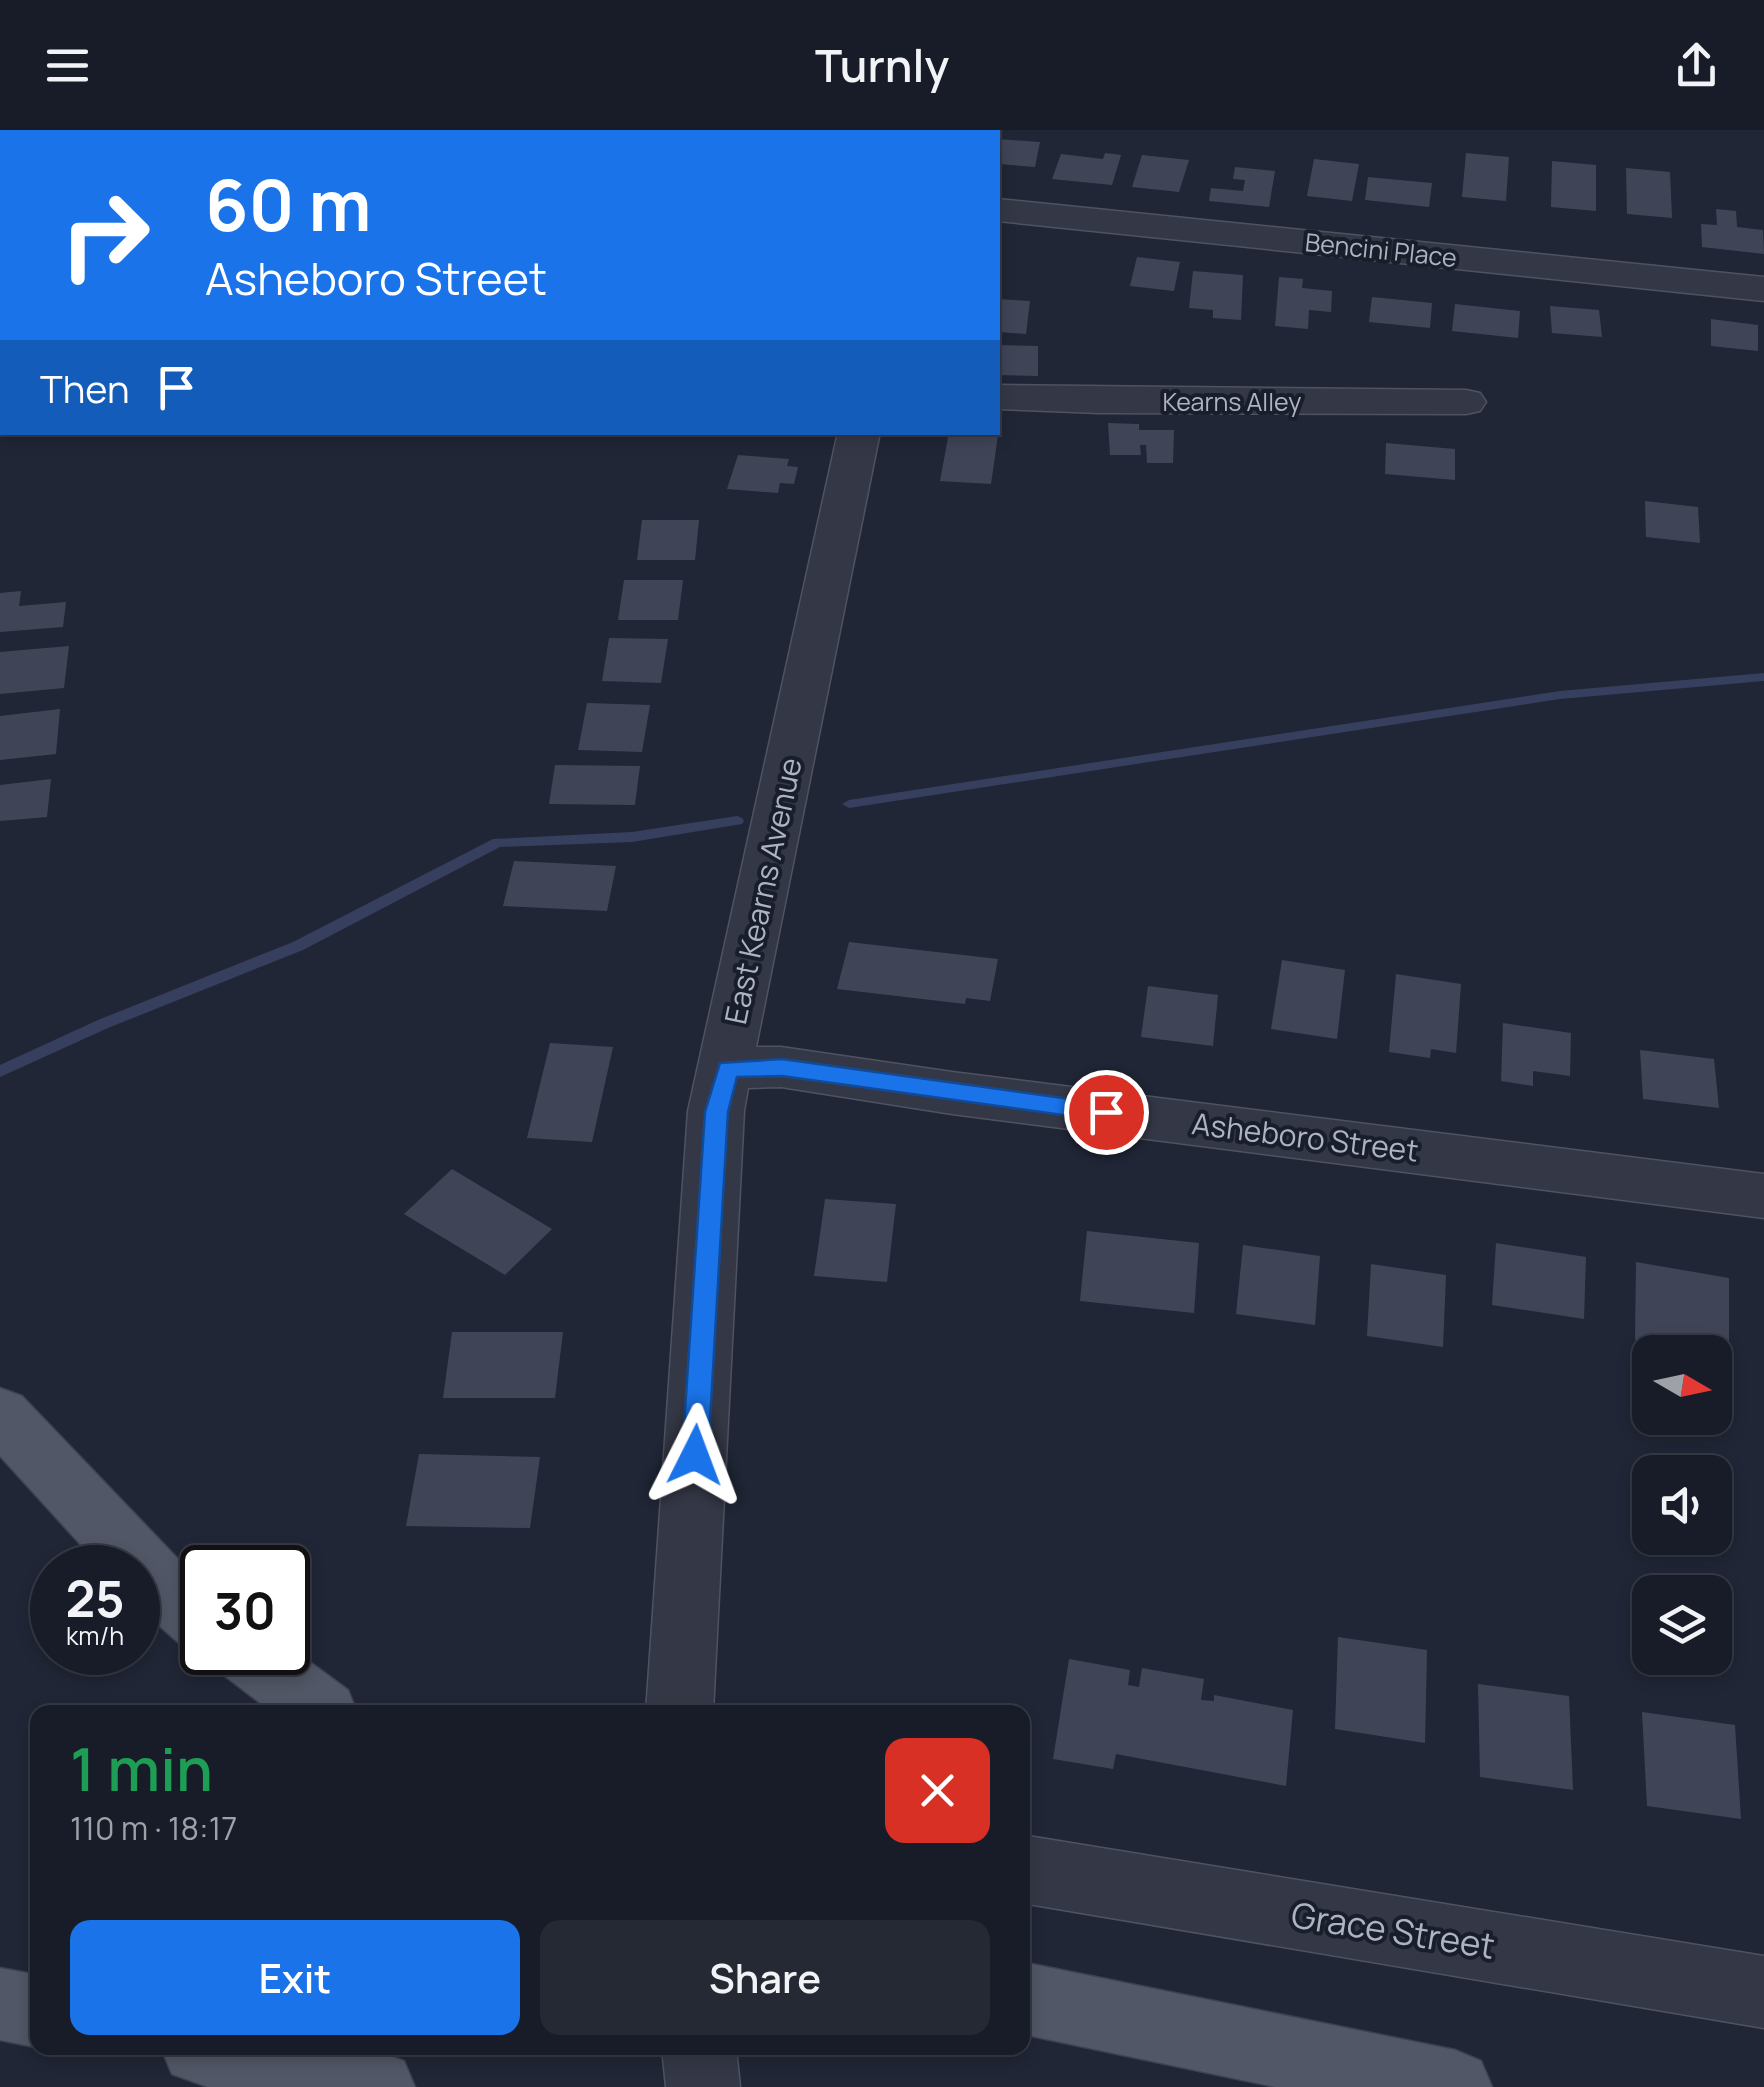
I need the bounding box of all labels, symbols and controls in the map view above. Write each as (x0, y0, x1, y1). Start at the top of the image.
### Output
text: Turnly (815, 34, 949, 96)
icon: menu (40, 38, 95, 93)
icon: share (1669, 38, 1724, 93)
text: 60 m (205, 156, 372, 252)
icon: right (40, 170, 170, 300)
street label: Bencini Place (1304, 224, 1459, 275)
text: Asheboro Street (205, 247, 547, 309)
icon: arrive (149, 360, 204, 415)
text: Then (40, 362, 129, 414)
street label: Kearns Alley (1162, 384, 1302, 419)
street label: East Kearns Avenue (714, 754, 811, 1028)
pin (1064, 1070, 1149, 1155)
icon: arrive (1079, 1085, 1134, 1140)
street label: Asheboro Street (1190, 1102, 1421, 1171)
north arrow (1632, 1335, 1732, 1435)
map controls (1632, 1335, 1732, 1675)
position arrow (643, 1403, 747, 1507)
button: sound (1632, 1455, 1732, 1555)
speed limit sign: 30 (180, 1545, 310, 1675)
text: 25 (65, 1564, 125, 1632)
button: layers (1632, 1575, 1732, 1675)
text: km/h (66, 1618, 124, 1653)
text: 1 min (70, 1727, 213, 1809)
button: close (885, 1738, 990, 1843)
text: 110 m · 18:17 (70, 1806, 237, 1850)
street label: Grace Street (1288, 1890, 1498, 1970)
button: Exit (70, 1920, 520, 2035)
button: Share (540, 1920, 990, 2035)

